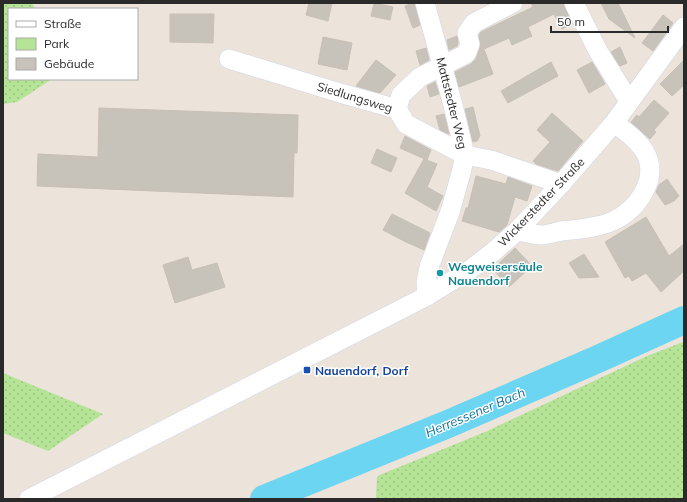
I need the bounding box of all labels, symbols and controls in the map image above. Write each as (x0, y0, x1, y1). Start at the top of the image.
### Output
legend (8, 8, 138, 80)
scale bar (551, 8, 668, 34)
text: 50 m (557, 14, 585, 29)
text: Straße (44, 16, 81, 31)
text: Park (44, 36, 70, 51)
text: Gebäude (44, 56, 94, 71)
street label: Mattstedter Weg (433, 56, 471, 150)
street label: Siedlungsweg (315, 78, 395, 116)
street label: Wickerstedter Straße (495, 154, 587, 250)
place label: Wegweisersäule Nauendorf (448, 259, 543, 288)
marker: Wegweisersäule Nauendorf (435, 268, 445, 278)
place label: Nauendorf, Dorf (315, 363, 409, 378)
marker: Nauendorf, Dorf (302, 365, 312, 375)
water label: Herressener Bach (423, 384, 527, 440)

